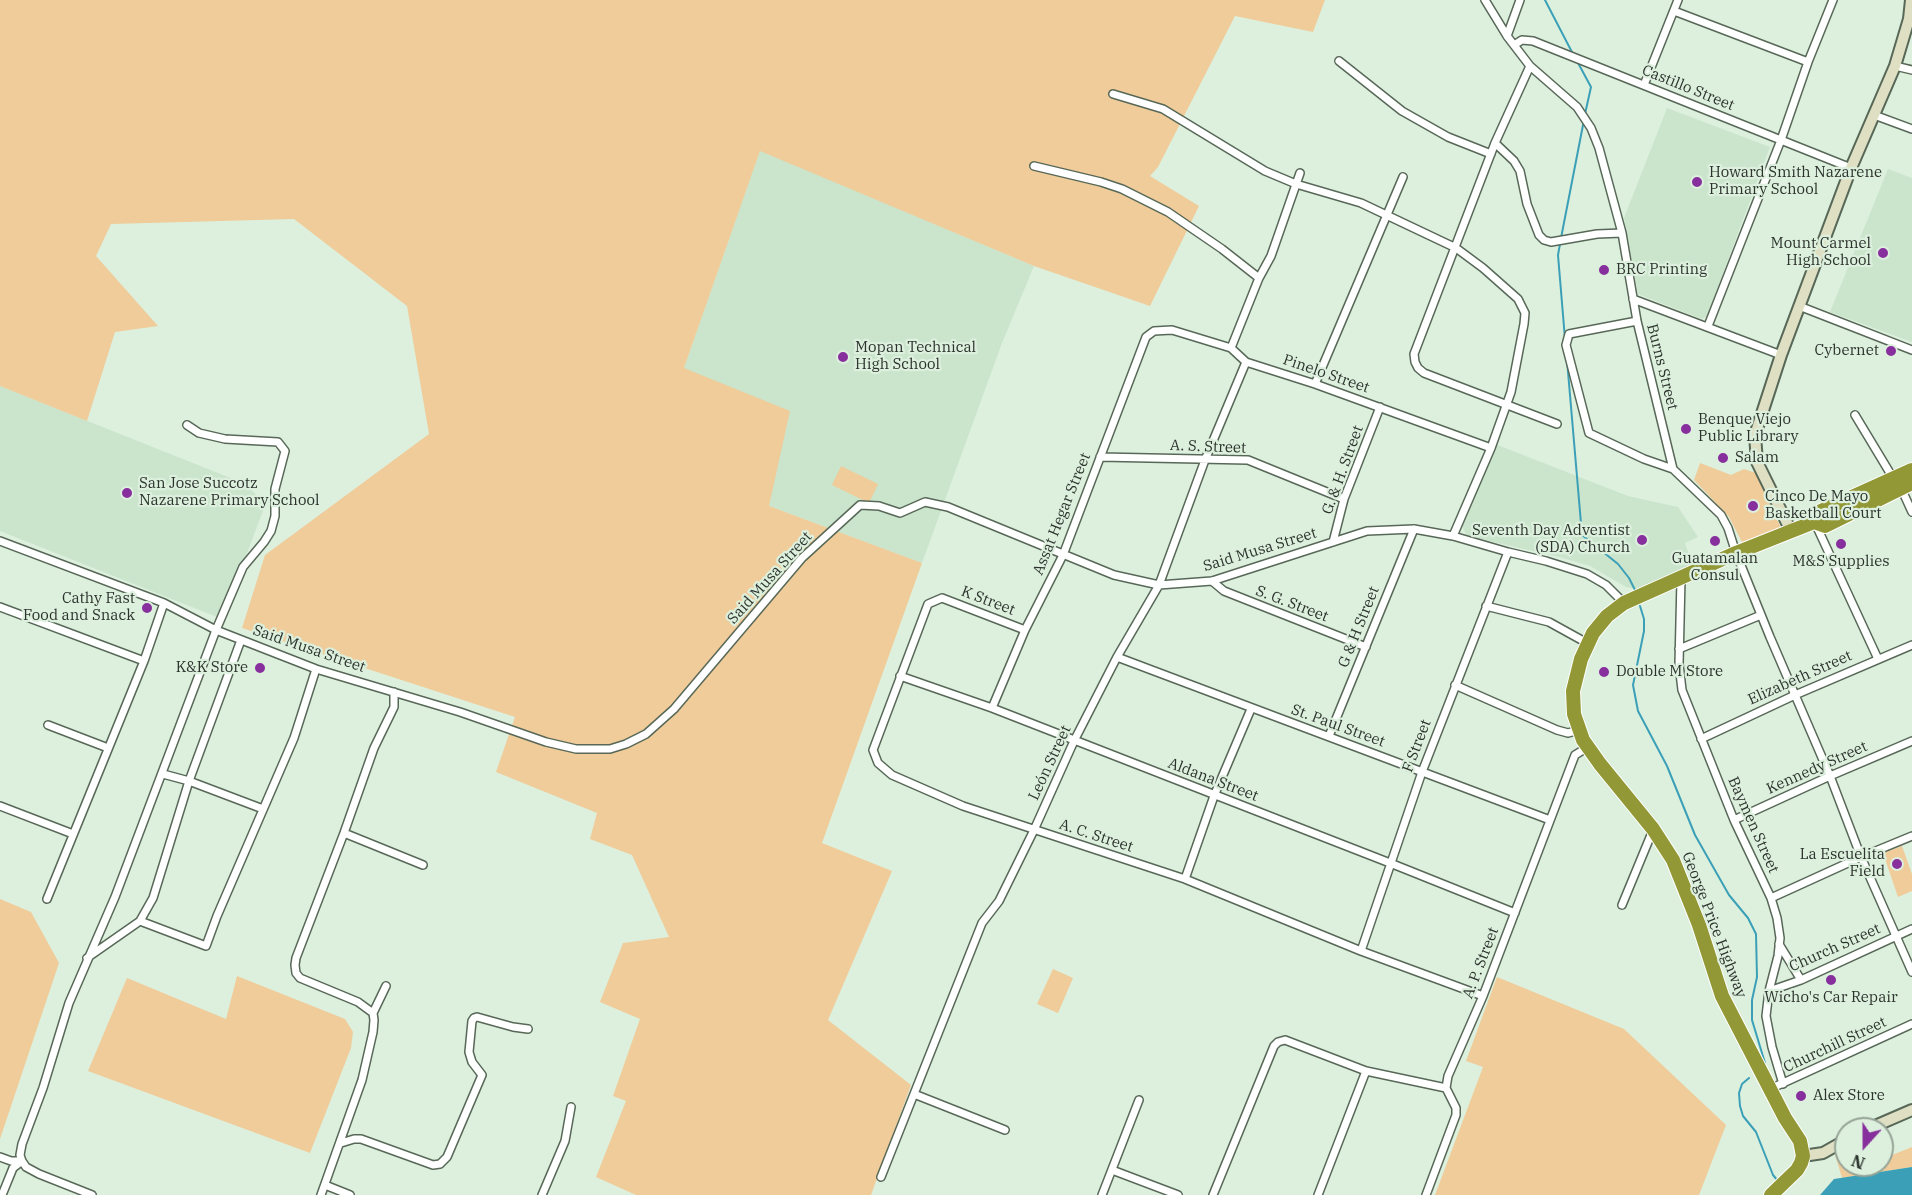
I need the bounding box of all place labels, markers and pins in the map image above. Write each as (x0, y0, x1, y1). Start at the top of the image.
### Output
place label: Howard Smith Nazarene Primary School (1709, 164, 1882, 199)
marker: Howard Smith Nazarene Primary School (1690, 175, 1704, 189)
place label: Mount Carmel High School (1771, 235, 1871, 270)
marker: Mount Carmel High School (1876, 246, 1890, 260)
place label: BRC Printing (1616, 261, 1707, 279)
marker: BRC Printing (1597, 263, 1611, 277)
place label: Mopan Technical High School (855, 339, 976, 374)
place label: Cybernet (1815, 342, 1879, 360)
marker: Cybernet (1884, 344, 1898, 358)
marker: Mopan Technical High School (836, 350, 850, 364)
place label: Benque Viejo Public Library (1698, 411, 1799, 446)
marker: Benque Viejo Public Library (1679, 422, 1693, 436)
place label: Salam (1735, 449, 1779, 467)
marker: Salam (1716, 451, 1730, 465)
place label: San Jose Succotz Nazarene Primary School (139, 475, 320, 510)
marker: San Jose Succotz Nazarene Primary School (120, 486, 134, 500)
place label: Cinco De Mayo Basketball Court (1765, 488, 1882, 523)
marker: Cinco De Mayo Basketball Court (1746, 499, 1760, 513)
place label: Seventh Day Adventist (SDA) Church (1472, 522, 1630, 557)
marker: Seventh Day Adventist (SDA) Church (1635, 533, 1649, 547)
marker: Guatamalan Consul (1708, 534, 1722, 548)
marker: M&S Supplies (1834, 537, 1848, 551)
place label: Guatamalan Consul (1672, 550, 1758, 585)
place label: M&S Supplies (1792, 553, 1890, 571)
place label: Cathy Fast Food and Snack (23, 590, 135, 625)
marker: Cathy Fast Food and Snack (140, 601, 154, 615)
place label: K&K Store (176, 659, 248, 677)
marker: K&K Store (253, 661, 267, 675)
place label: Double M Store (1616, 663, 1723, 681)
marker: Double M Store (1597, 665, 1611, 679)
place label: La Escuelita Field (1800, 846, 1885, 881)
marker: La Escuelita Field (1890, 857, 1904, 871)
marker: Wicho's Car Repair (1824, 973, 1838, 987)
place label: Wicho's Car Repair (1764, 989, 1898, 1007)
place label: Alex Store (1813, 1087, 1885, 1105)
marker: Alex Store (1794, 1089, 1808, 1103)

